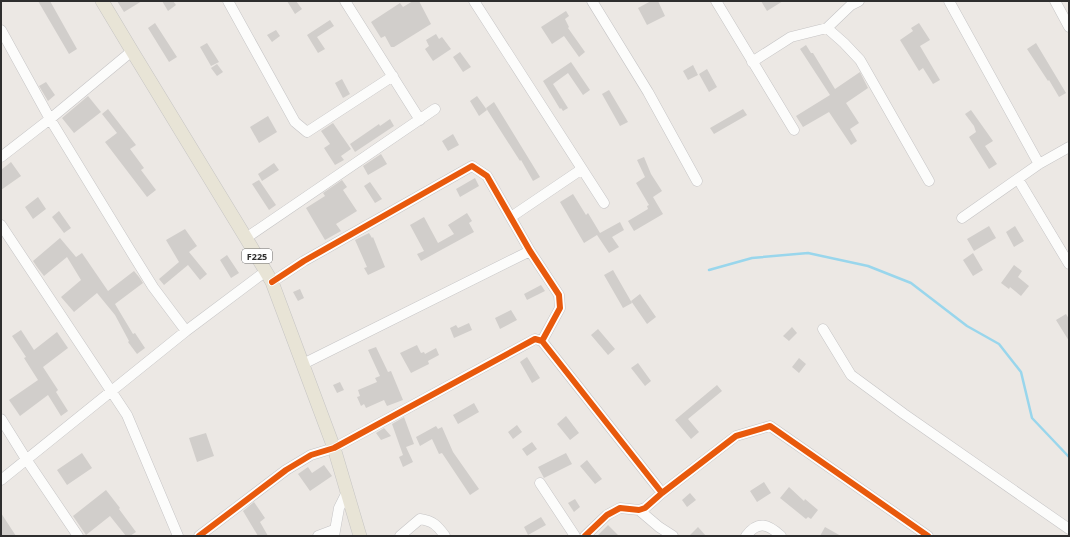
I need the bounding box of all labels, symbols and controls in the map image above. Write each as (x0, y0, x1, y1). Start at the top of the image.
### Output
road number: F225 (242, 249, 272, 263)

